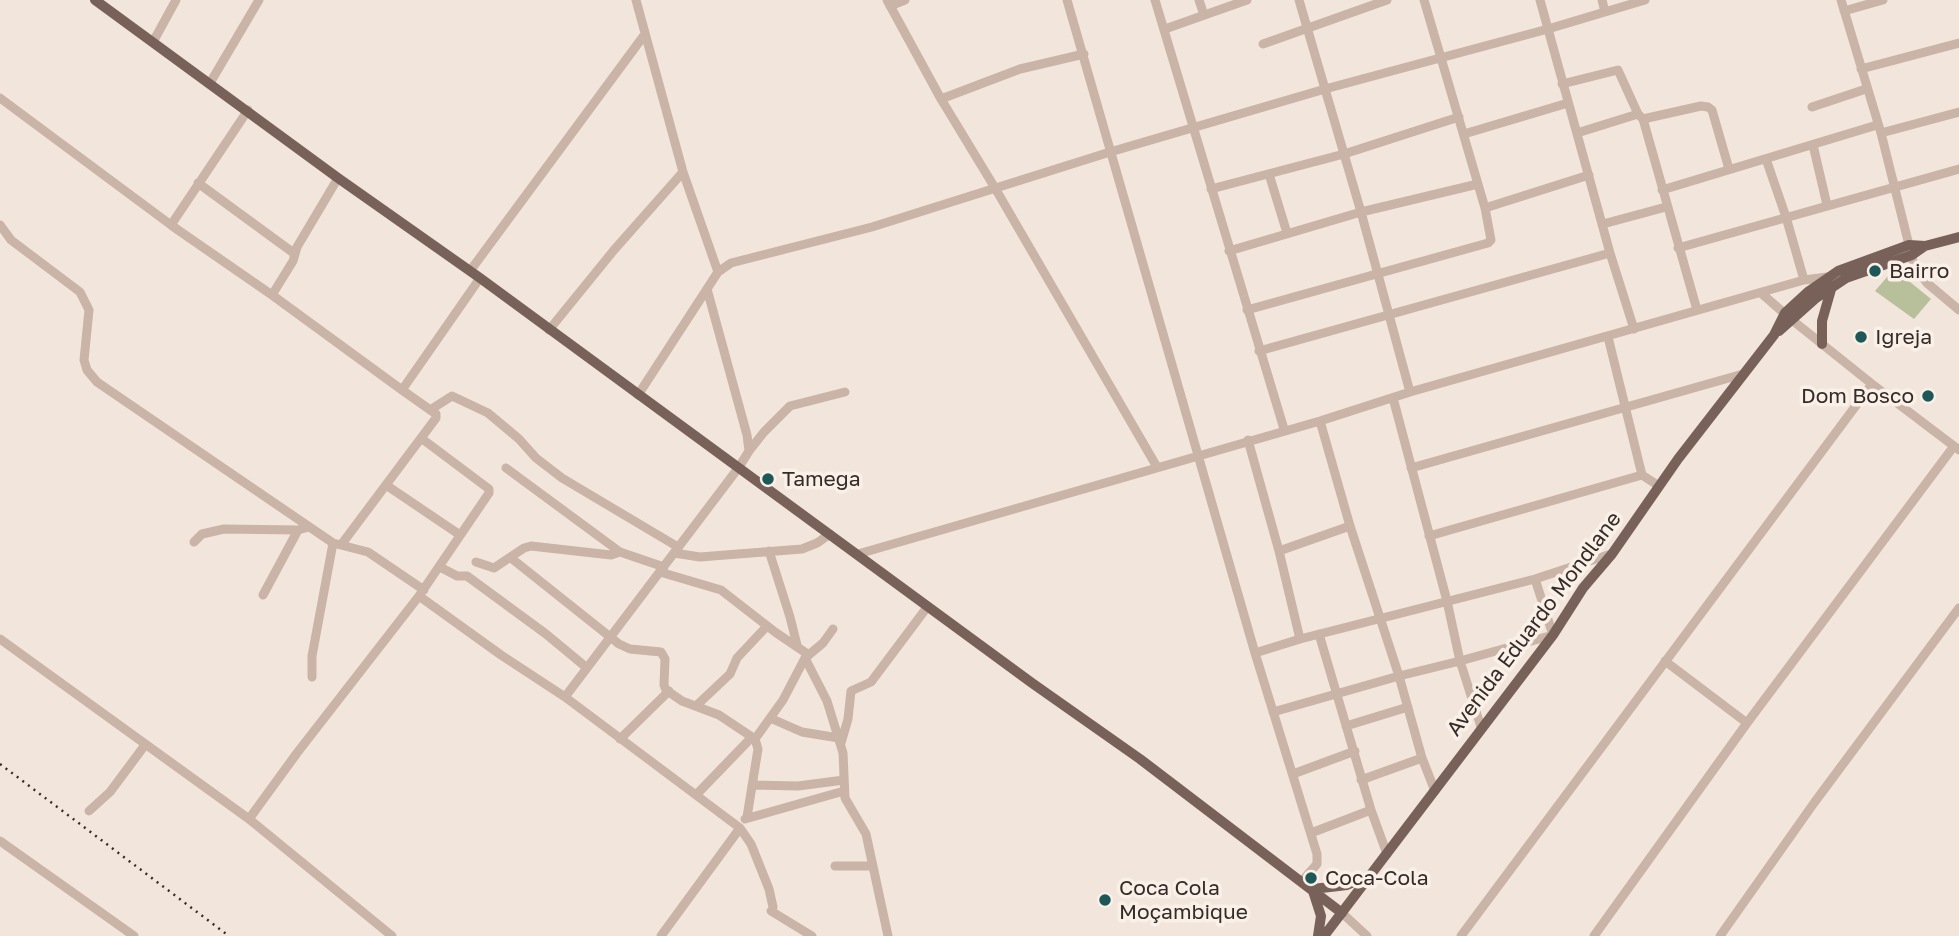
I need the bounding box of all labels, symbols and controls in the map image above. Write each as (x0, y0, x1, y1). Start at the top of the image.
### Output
place label: Bairro (1889, 258, 1949, 284)
marker: Bairro (1867, 263, 1883, 279)
place label: Igreja (1875, 324, 1932, 350)
marker: Igreja (1853, 329, 1869, 345)
place label: Dom Bosco (1801, 383, 1914, 409)
marker: Dom Bosco (1920, 388, 1936, 404)
place label: Tamega (782, 466, 861, 492)
marker: Tamega (760, 471, 776, 487)
street label: Avenida Eduardo Mondlane (1442, 507, 1626, 741)
place label: Coca-Cola (1325, 865, 1429, 891)
marker: Coca-Cola (1303, 870, 1319, 886)
place label: Coca Cola Moçambique (1119, 875, 1248, 925)
marker: Coca Cola Moçambique (1097, 892, 1113, 908)

